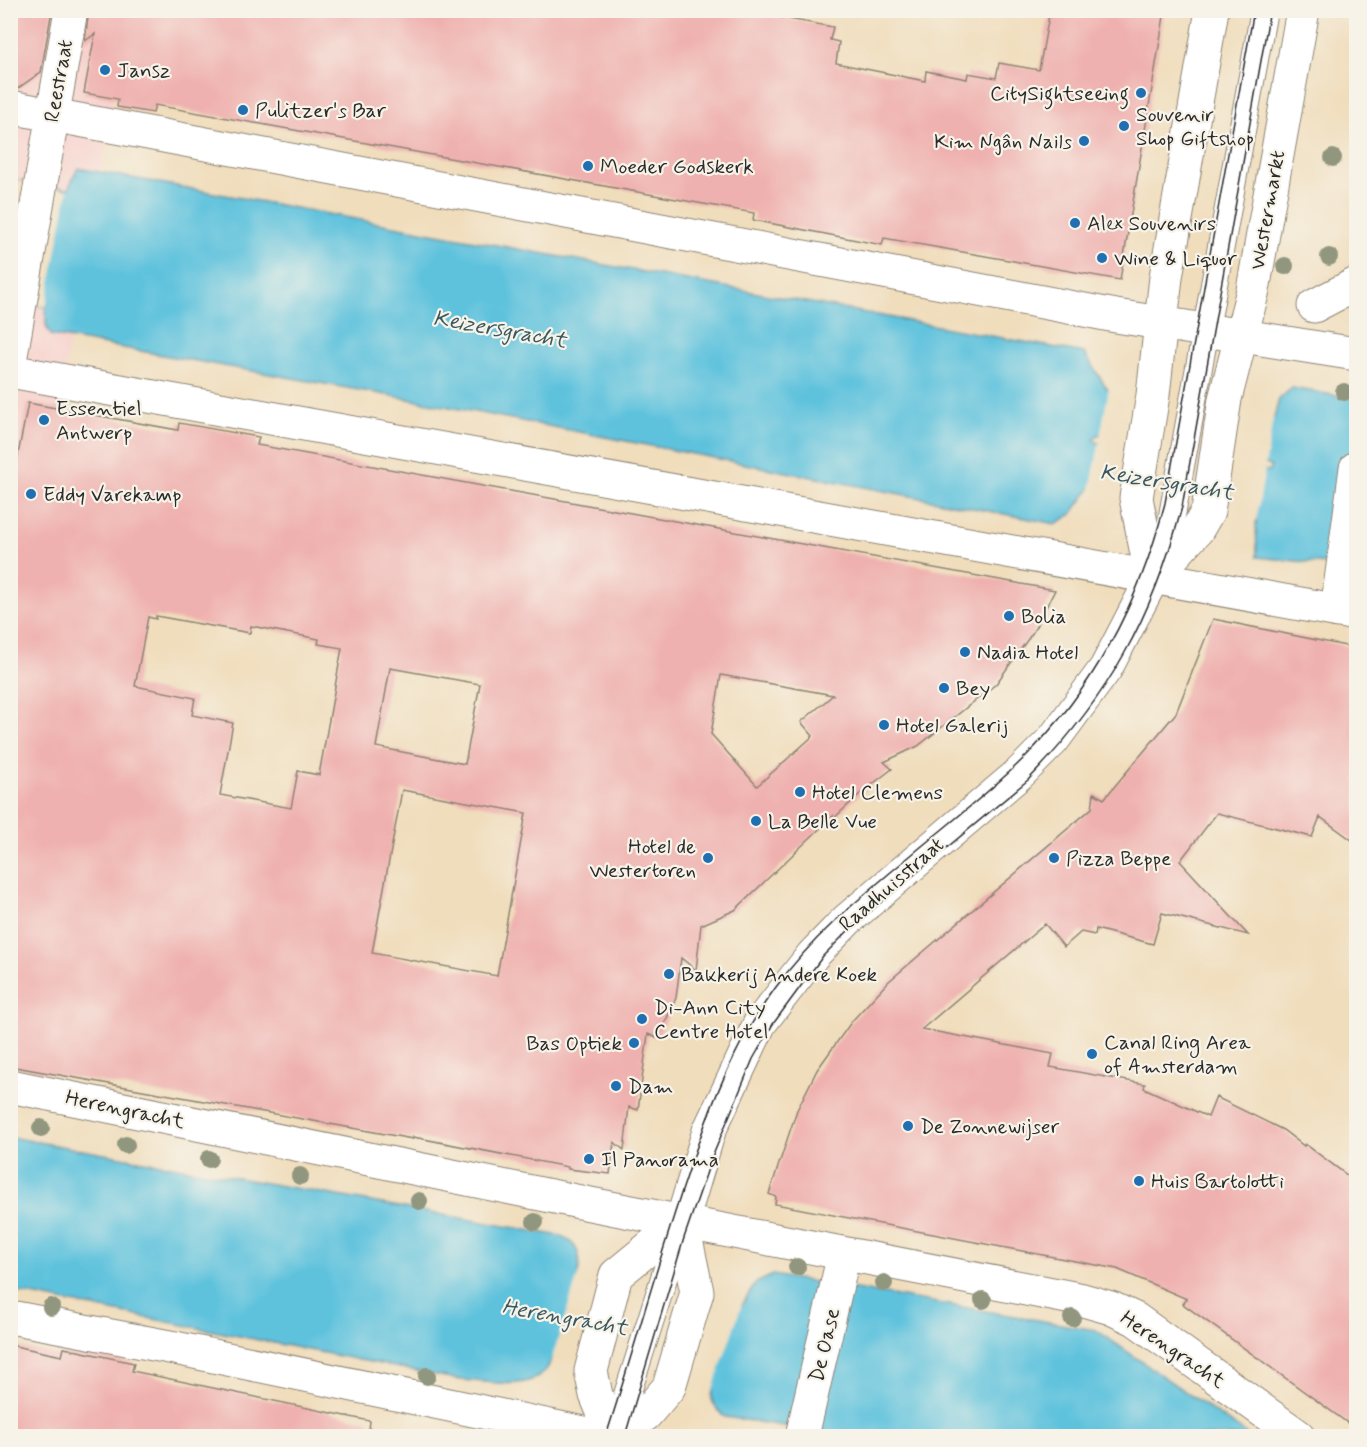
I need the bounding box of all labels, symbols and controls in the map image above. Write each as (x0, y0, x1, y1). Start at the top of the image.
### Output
street label: Reestraat (38, 37, 80, 125)
place label: Jansz (117, 57, 170, 85)
marker: Jansz (98, 63, 112, 77)
place label: CitySightseeing (990, 80, 1129, 110)
marker: CitySightseeing (1134, 86, 1148, 100)
place label: Pulitzer's Bar (255, 97, 386, 125)
place label: Souvenir Shop Giftshop (1136, 101, 1254, 153)
marker: Pulitzer's Bar (236, 103, 250, 117)
marker: Souvenir Shop Giftshop (1117, 119, 1131, 133)
place label: Kim Ngân Nails (934, 128, 1072, 156)
marker: Kim Ngân Nails (1077, 134, 1091, 148)
street label: Westermarkt (1244, 148, 1292, 272)
place label: Moeder Godskerk (600, 153, 754, 181)
marker: Moeder Godskerk (581, 159, 595, 173)
place label: Alex Souvenirs (1087, 210, 1216, 238)
marker: Alex Souvenirs (1068, 216, 1082, 230)
place label: Wine & Liquor (1114, 245, 1237, 273)
marker: Wine & Liquor (1095, 251, 1109, 265)
water label: Keizersgracht (431, 304, 569, 357)
place label: Essentiel Antwerp (56, 395, 142, 447)
marker: Essentiel Antwerp (37, 413, 51, 427)
water label: Keizersgracht (1098, 459, 1236, 508)
place label: Eddy Varekamp (43, 481, 181, 509)
marker: Eddy Varekamp (24, 487, 38, 501)
place label: Bolia (1021, 603, 1066, 631)
marker: Bolia (1002, 609, 1016, 623)
place label: Nadia Hotel (977, 639, 1078, 667)
marker: Nadia Hotel (958, 645, 972, 659)
place label: Bey (956, 675, 990, 703)
marker: Bey (937, 681, 951, 695)
place label: Hotel Galerij (896, 712, 1008, 740)
marker: Hotel Galerij (877, 718, 891, 732)
place label: Hotel Clemens (812, 779, 943, 807)
marker: Hotel Clemens (793, 785, 807, 799)
place label: La Belle Vue (768, 808, 877, 836)
marker: La Belle Vue (749, 814, 763, 828)
street label: Raadhuisstraat (833, 831, 950, 938)
place label: Hotel de Westertoren (589, 833, 696, 885)
place label: Pizza Beppe (1066, 845, 1171, 873)
marker: Hotel de Westertoren (701, 851, 715, 865)
marker: Pizza Beppe (1047, 851, 1061, 865)
place label: Bakkerij Andere Koek (681, 961, 878, 989)
marker: Bakkerij Andere Koek (662, 967, 676, 981)
place label: Di-Ann City Centre Hotel (654, 994, 769, 1046)
marker: Di-Ann City Centre Hotel (635, 1012, 649, 1026)
place label: Canal Ring Area of Amsterdam (1104, 1029, 1251, 1081)
place label: Bas Optiek (526, 1030, 622, 1058)
marker: Bas Optiek (627, 1036, 641, 1050)
marker: Canal Ring Area of Amsterdam (1085, 1047, 1099, 1061)
place label: Dam (628, 1073, 673, 1101)
marker: Dam (609, 1079, 623, 1093)
street label: Herengracht (63, 1084, 188, 1136)
place label: De Zonnewijser (920, 1113, 1059, 1141)
marker: De Zonnewijser (901, 1119, 915, 1133)
place label: Il Panorama (601, 1146, 719, 1174)
marker: Il Panorama (582, 1152, 596, 1166)
place label: Huis Bartolotti (1151, 1168, 1284, 1196)
marker: Huis Bartolotti (1132, 1174, 1146, 1188)
water label: Herengracht (500, 1293, 631, 1344)
street label: Herengracht (1114, 1304, 1231, 1396)
street label: De Oase (803, 1305, 847, 1385)

